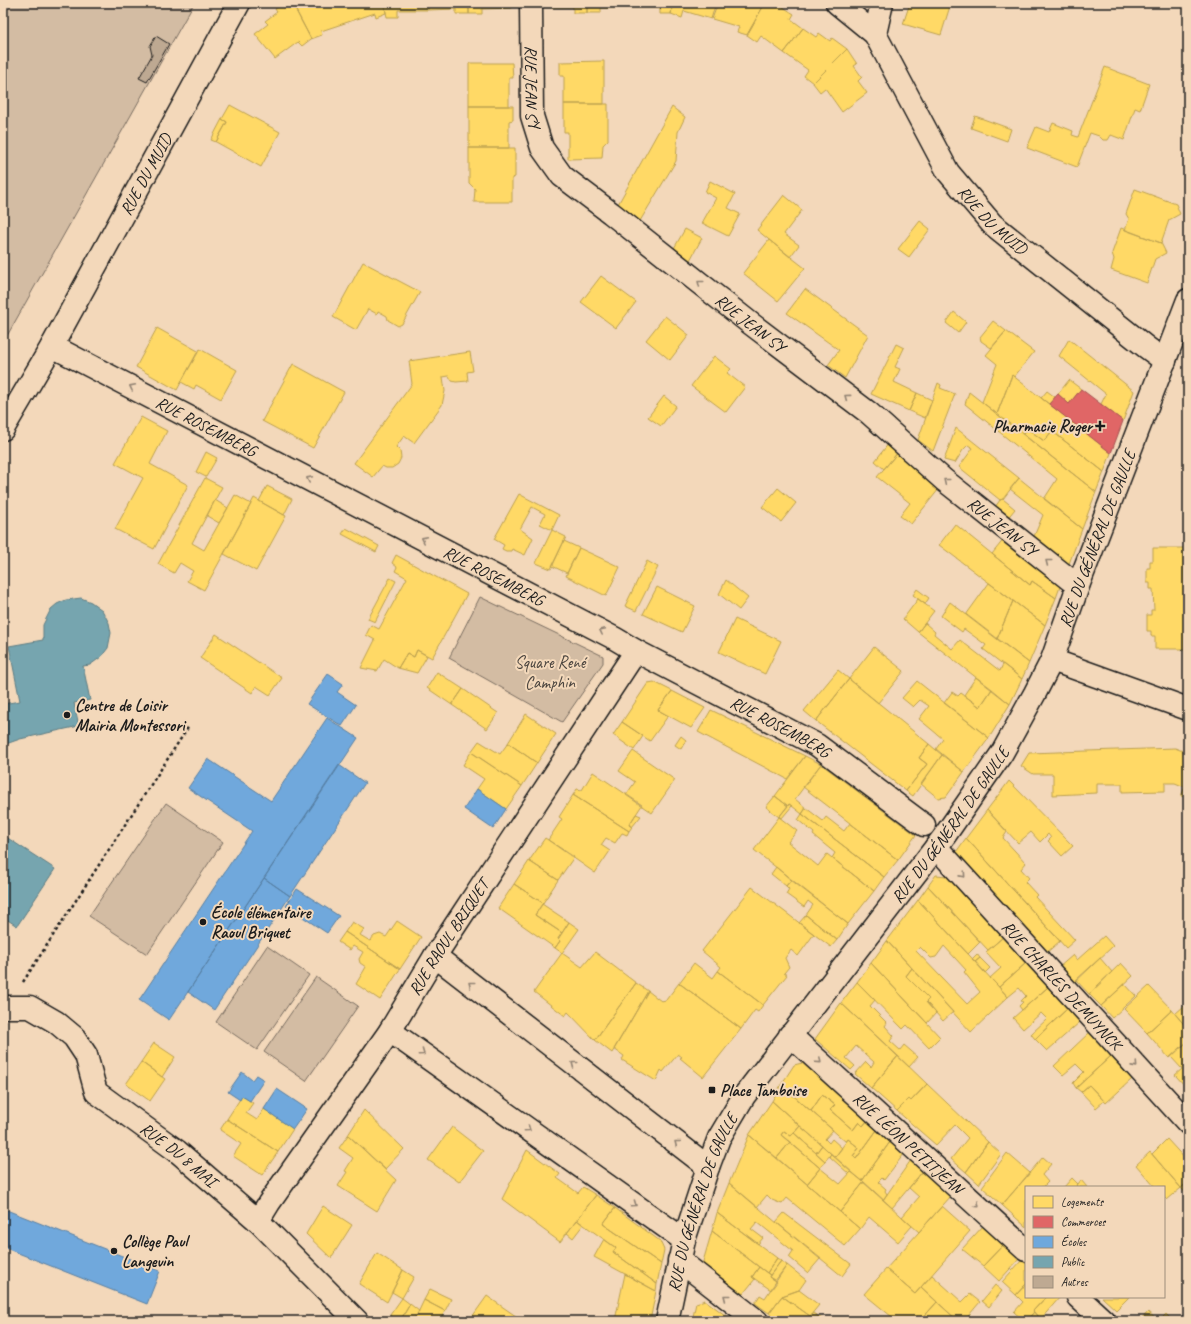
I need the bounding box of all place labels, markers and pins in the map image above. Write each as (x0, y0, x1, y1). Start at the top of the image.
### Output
place label: Pharmacie Roger (993, 416, 1094, 437)
marker: Pharmacie Roger (1095, 421, 1105, 431)
place label: Centre de Loisir Mairia Montessori (75, 695, 187, 736)
marker: Centre de Loisir Mairia Montessori (62, 710, 72, 720)
place label: École élémentaire Raoul Briquet (211, 902, 313, 943)
marker: École élémentaire Raoul Briquet (198, 917, 208, 927)
place label: Place Tamboise (720, 1080, 808, 1101)
marker: Place Tamboise (707, 1085, 717, 1095)
place label: Collège Paul Langevin (122, 1231, 190, 1272)
marker: Collège Paul Langevin (109, 1246, 119, 1256)

